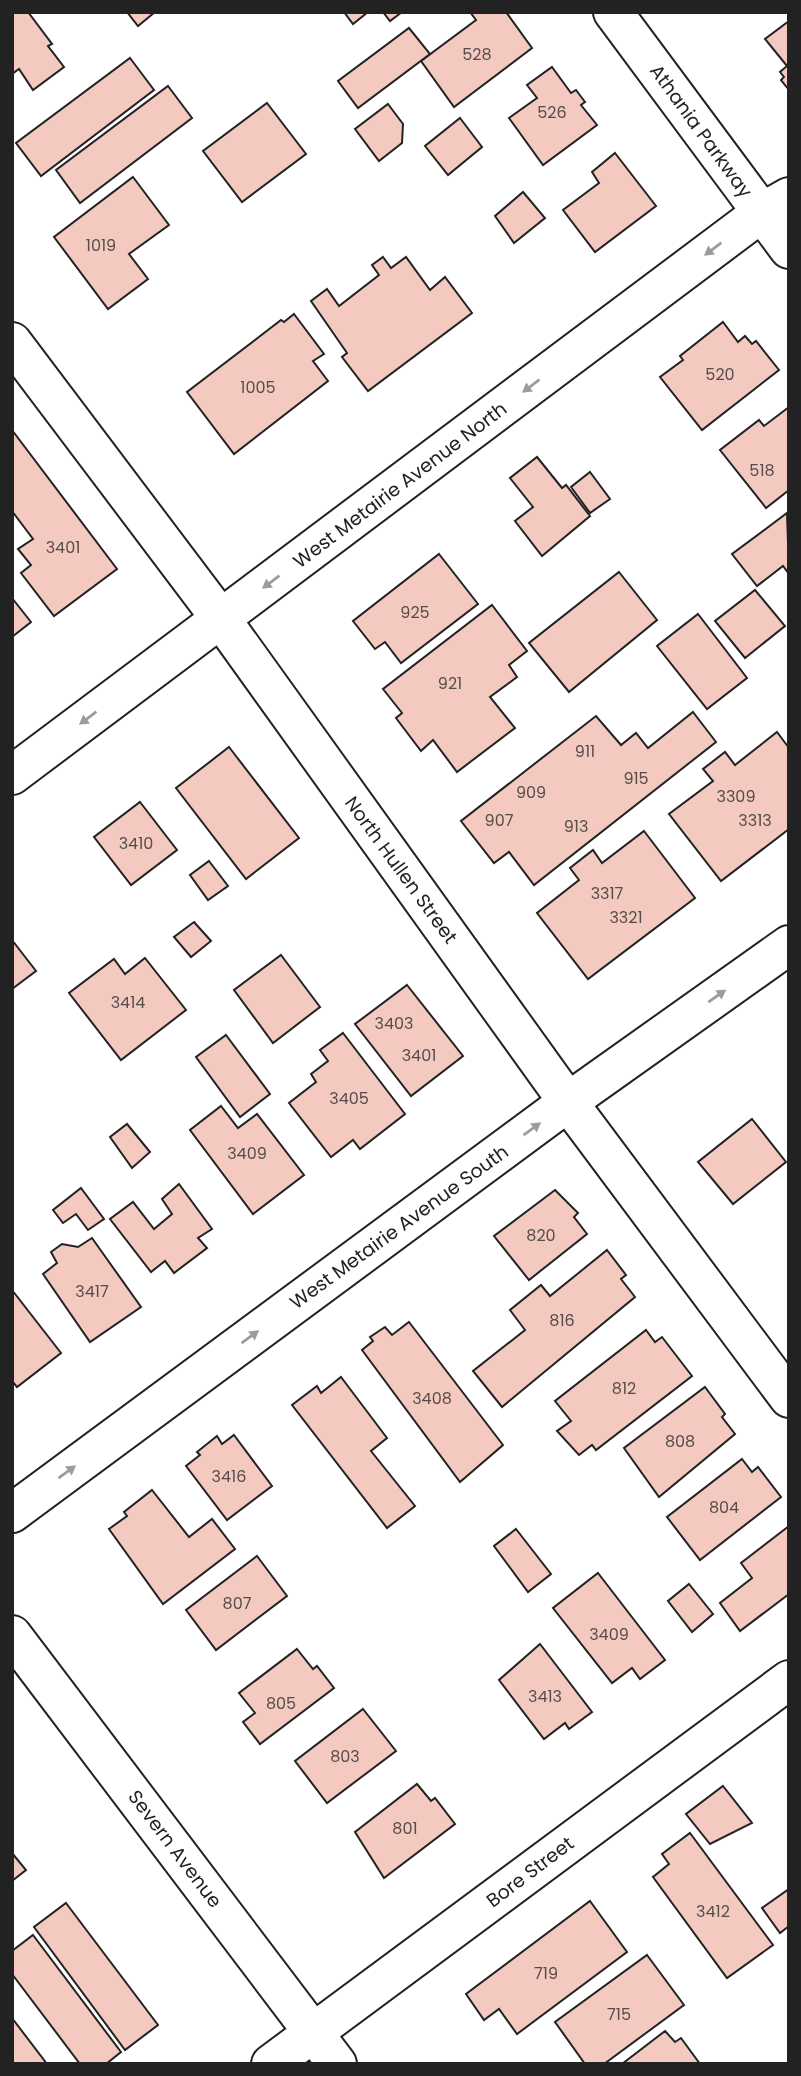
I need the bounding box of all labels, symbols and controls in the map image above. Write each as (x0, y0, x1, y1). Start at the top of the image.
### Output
house number: 528 (462, 43, 492, 66)
street label: Athania Parkway (643, 59, 759, 204)
house number: 526 (537, 101, 567, 124)
house number: 1019 (86, 234, 116, 257)
one-way arrow (704, 242, 722, 257)
house number: 520 (705, 363, 735, 386)
house number: 1005 (240, 376, 276, 399)
one-way arrow (522, 379, 540, 394)
street label: West Metairie Avenue North (287, 396, 513, 574)
house number: 518 (749, 459, 775, 482)
house number: 3401 (46, 536, 80, 559)
one-way arrow (262, 574, 280, 589)
house number: 925 (400, 601, 430, 624)
house number: 921 (438, 672, 462, 695)
one-way arrow (80, 711, 98, 726)
house number: 911 (575, 740, 595, 763)
house number: 915 (623, 767, 649, 790)
house number: 909 (516, 781, 546, 804)
house number: 3309 (717, 785, 755, 808)
street label: North Hullen Street (338, 791, 464, 949)
house number: 907 (485, 809, 514, 832)
house number: 3313 (738, 809, 772, 832)
house number: 913 (564, 815, 588, 838)
house number: 3410 (119, 832, 153, 855)
house number: 3317 (591, 882, 624, 905)
house number: 3321 (609, 906, 643, 929)
one-way arrow (708, 989, 726, 1003)
house number: 3414 (111, 991, 145, 1014)
house number: 3403 (375, 1012, 413, 1035)
house number: 3401 (402, 1044, 436, 1067)
house number: 3405 (329, 1087, 369, 1110)
one-way arrow (522, 1122, 541, 1136)
street label: West Metairie Avenue South (284, 1138, 514, 1316)
house number: 3409 (227, 1142, 267, 1165)
house number: 820 (526, 1224, 556, 1247)
house number: 3417 (75, 1280, 109, 1303)
house number: 816 (549, 1309, 575, 1332)
one-way arrow (241, 1330, 259, 1344)
house number: 812 (612, 1377, 636, 1400)
house number: 3408 (412, 1387, 452, 1410)
house number: 808 (665, 1430, 695, 1453)
one-way arrow (58, 1465, 76, 1479)
house number: 3416 (212, 1465, 246, 1488)
house number: 804 (709, 1496, 739, 1519)
house number: 807 (223, 1592, 252, 1615)
house number: 3409 (589, 1623, 629, 1646)
house number: 3413 (528, 1685, 562, 1708)
house number: 805 (266, 1692, 296, 1715)
house number: 803 (330, 1745, 360, 1768)
street label: Severn Avenue (122, 1785, 228, 1913)
house number: 801 (392, 1817, 418, 1840)
street label: Bore Street (481, 1830, 579, 1914)
house number: 3412 (696, 1900, 730, 1923)
house number: 719 (534, 1962, 558, 1985)
house number: 715 (607, 2003, 631, 2026)

